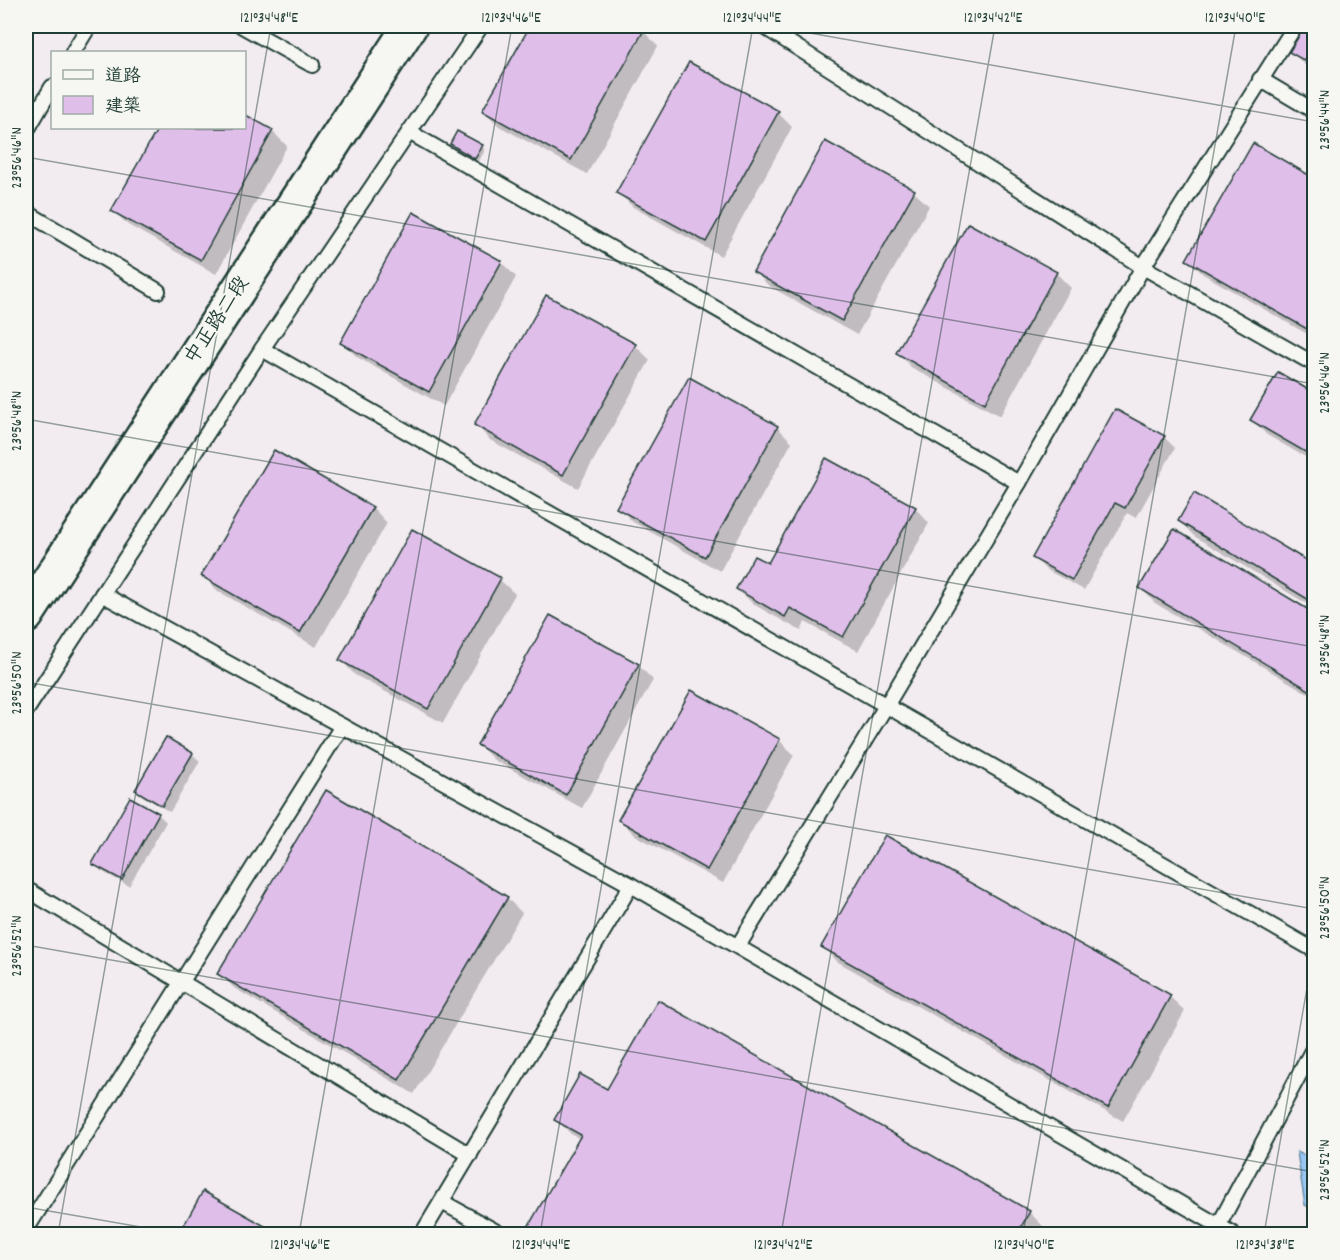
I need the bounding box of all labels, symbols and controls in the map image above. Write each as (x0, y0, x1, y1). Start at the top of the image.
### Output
text: 121°34'48"E (240, 8, 298, 30)
text: 121°34'46"E (481, 8, 541, 30)
text: 121°34'44"E (723, 8, 781, 30)
text: 121°34'42"E (964, 8, 1023, 30)
text: 121°34'40"E (1205, 8, 1265, 30)
legend (51, 51, 246, 129)
text: 道路 (105, 65, 141, 90)
text: 23°56'44"N (1315, 90, 1337, 150)
text: 建築 (105, 95, 141, 120)
text: 23°56'46"N (7, 127, 29, 189)
street label: 中正路二段 (179, 271, 257, 371)
text: 23°56'46"N (1315, 352, 1337, 414)
text: 23°56'48"N (7, 391, 29, 451)
text: 23°56'48"N (1315, 615, 1337, 675)
text: 23°56'50"N (7, 651, 29, 715)
text: 23°56'50"N (1315, 876, 1337, 940)
text: 23°56'52"N (7, 915, 29, 977)
text: 23°56'52"N (1315, 1139, 1337, 1201)
text: 121°34'46"E (270, 1235, 330, 1257)
text: 121°34'44"E (512, 1235, 570, 1257)
text: 121°34'42"E (754, 1235, 813, 1257)
text: 121°34'40"E (994, 1235, 1054, 1257)
text: 121°34'38"E (1236, 1235, 1294, 1257)

